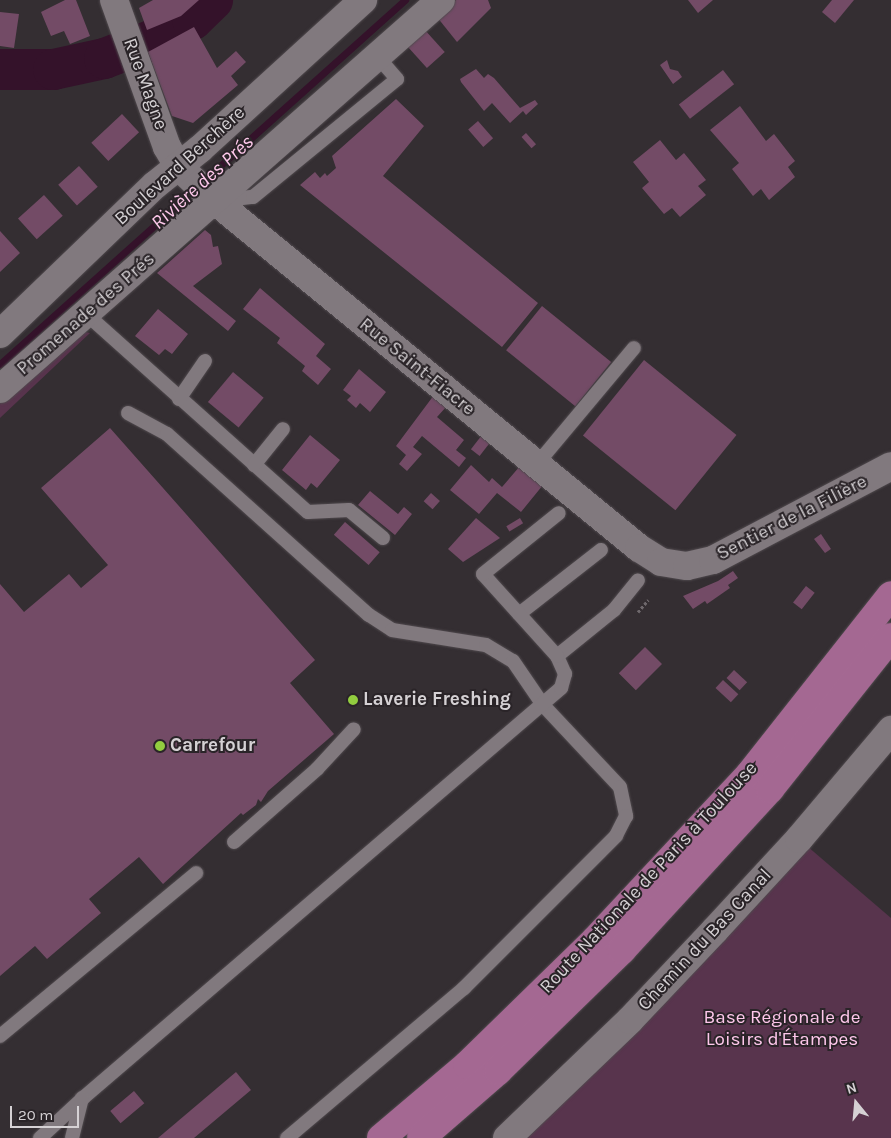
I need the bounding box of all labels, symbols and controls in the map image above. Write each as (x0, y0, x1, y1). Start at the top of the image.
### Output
street label: Rue Magne (118, 35, 172, 133)
street label: Boulevard Berchère (110, 101, 250, 231)
water label: Rivière des Prés (146, 130, 258, 234)
street label: Promenade des Prés (12, 248, 160, 380)
street label: Rue Saint-Fiacre (354, 313, 480, 421)
street label: Sentier de la Filière (713, 470, 871, 566)
place label: Laverie Freshing (363, 689, 511, 711)
marker: Laverie Freshing (347, 694, 359, 706)
place label: Carrefour (170, 735, 255, 757)
marker: Carrefour (154, 740, 166, 752)
street label: Route Nationale de Paris à Toulouse (535, 757, 763, 999)
street label: Chemin du Bas Canal (633, 864, 777, 1016)
park label: Base Régionale de Loisirs d'Étampes (703, 1007, 861, 1051)
north arrow (831, 1078, 881, 1128)
text: N (844, 1079, 859, 1098)
scale bar (12, 1096, 81, 1128)
text: 20 m (18, 1106, 53, 1124)

